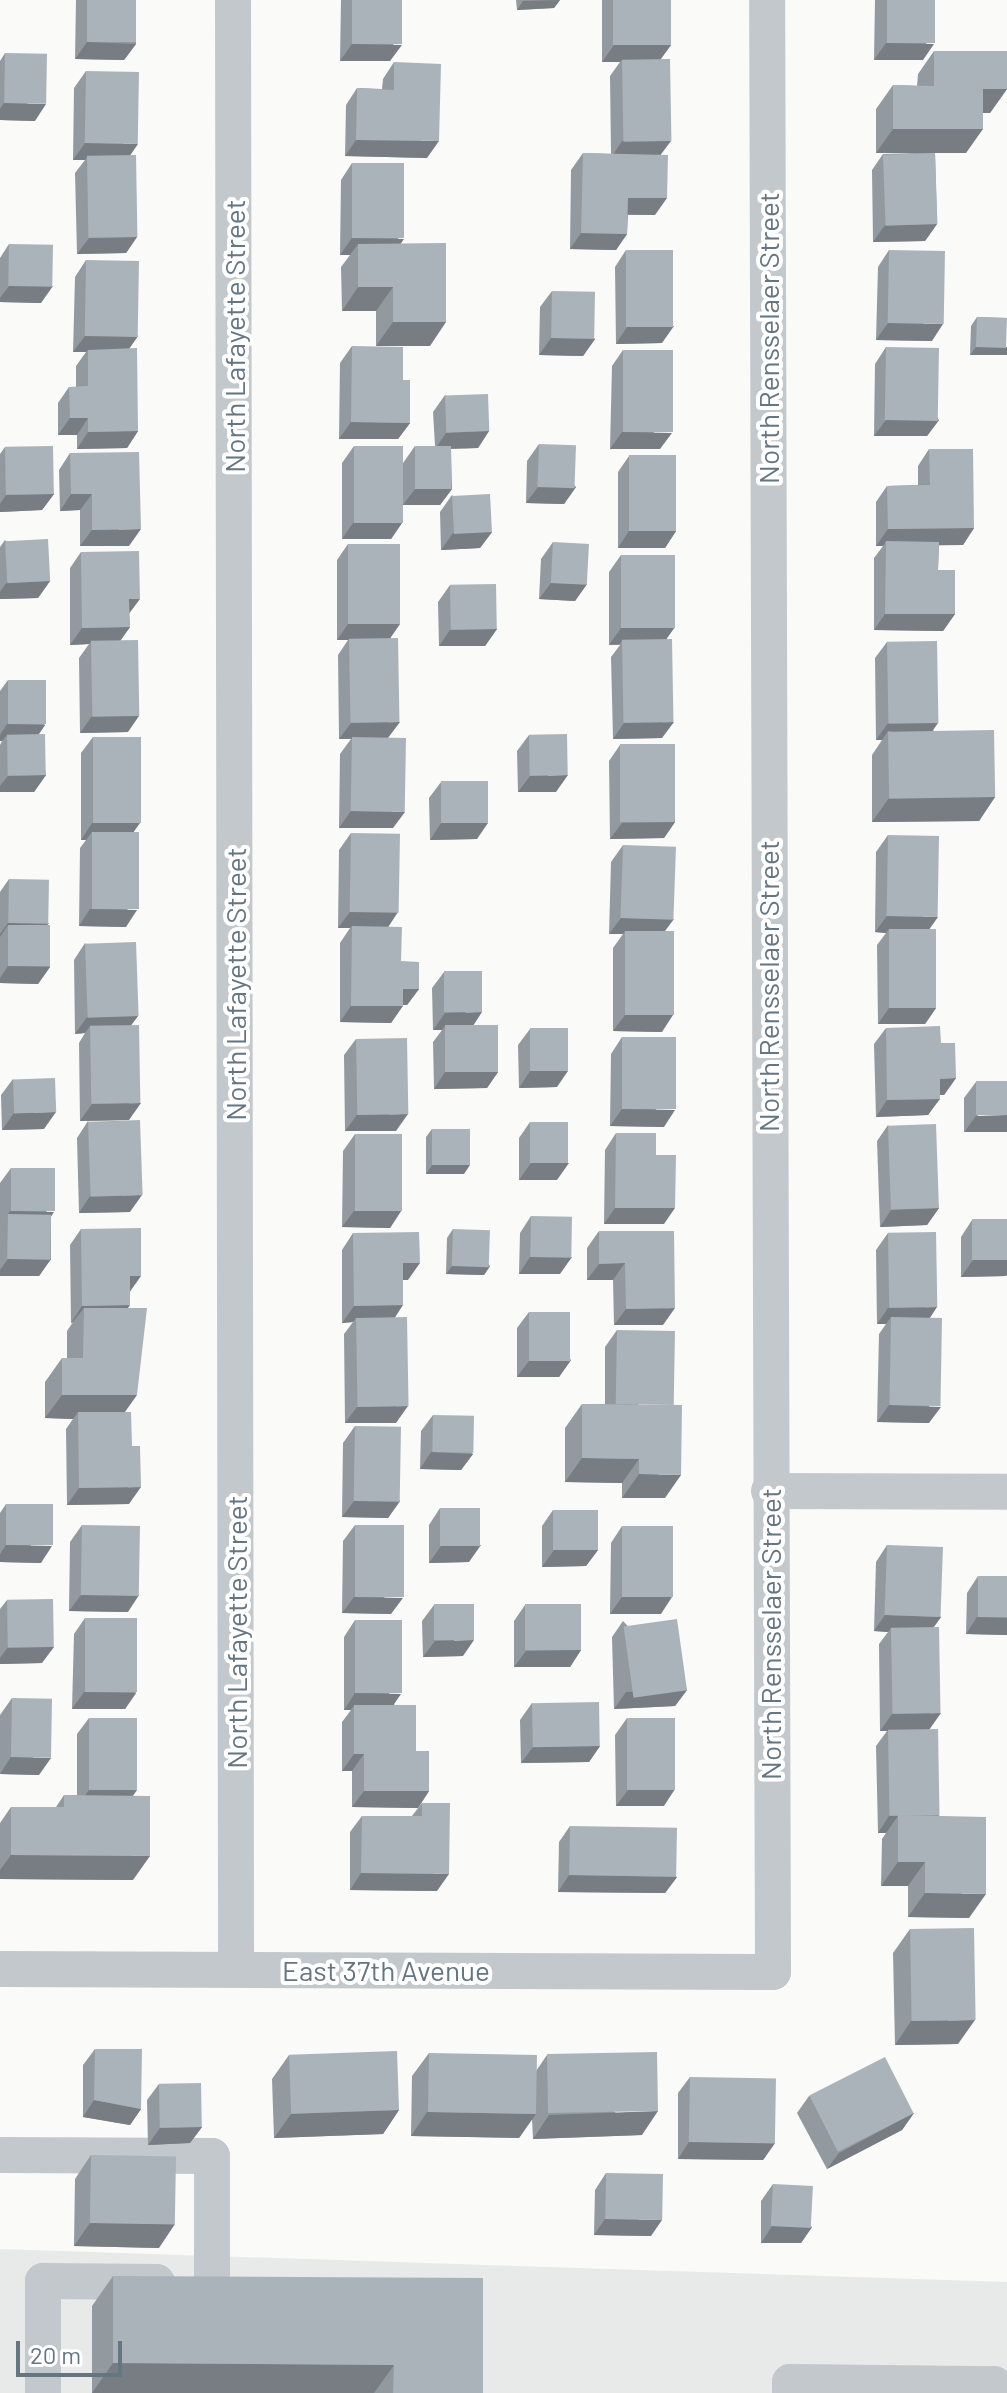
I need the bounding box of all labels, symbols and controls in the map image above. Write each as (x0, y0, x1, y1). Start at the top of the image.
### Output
street label: North Rensselaer Street (751, 192, 785, 484)
street label: North Lafayette Street (217, 199, 251, 473)
street label: North Rensselaer Street (751, 840, 785, 1132)
street label: North Lafayette Street (218, 847, 252, 1121)
street label: North Rensselaer Street (753, 1488, 787, 1780)
street label: North Lafayette Street (219, 1495, 253, 1769)
street label: East 37th Avenue (282, 1953, 490, 1987)
scale bar (20, 2325, 126, 2375)
text: 20 m (30, 2340, 81, 2369)

